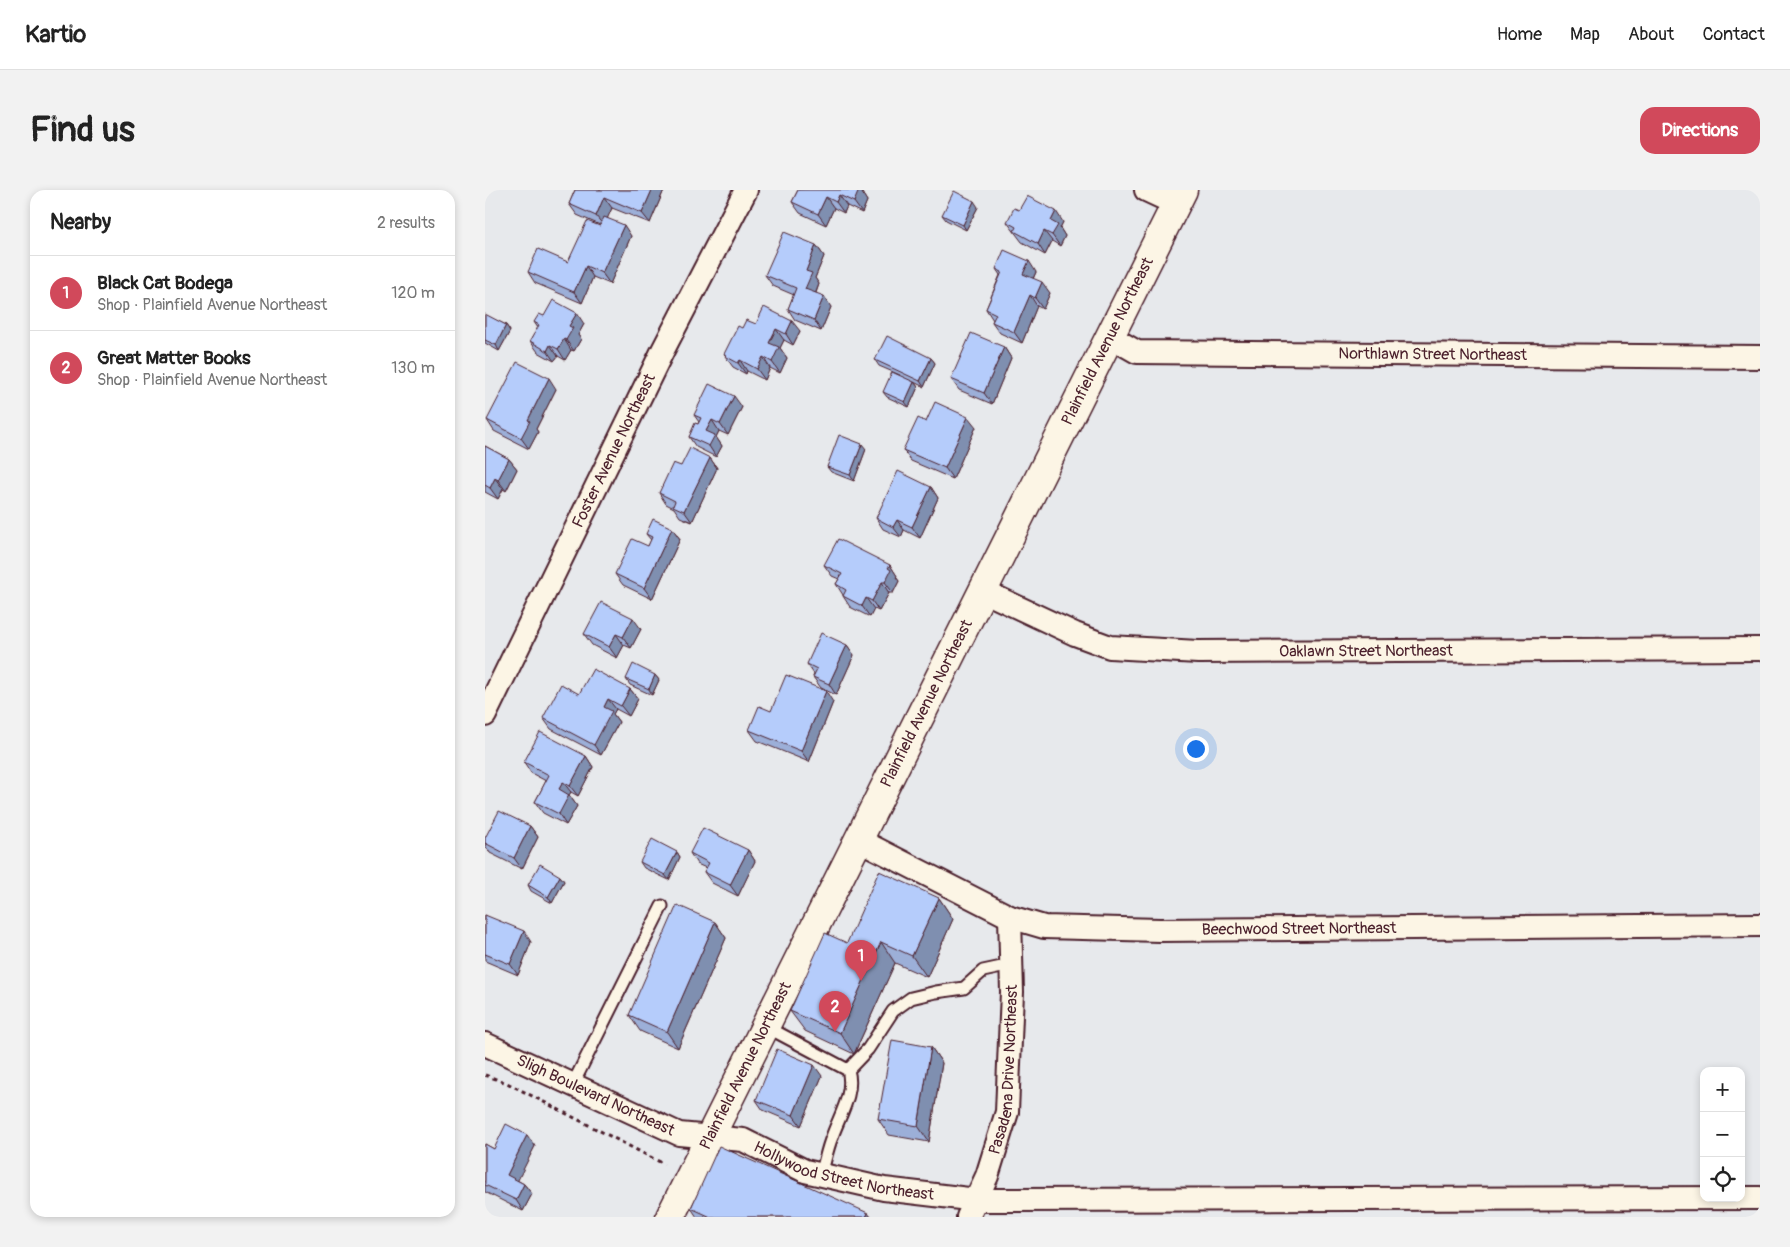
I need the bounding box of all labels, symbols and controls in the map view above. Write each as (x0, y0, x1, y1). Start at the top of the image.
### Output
text: Kartio (25, 20, 86, 49)
text: Home (1497, 23, 1542, 46)
text: Map (1570, 23, 1600, 46)
text: About (1628, 23, 1674, 46)
text: Contact (1702, 23, 1765, 46)
button: Directions (1640, 107, 1760, 154)
text: Find us (30, 108, 135, 152)
text: Nearby (50, 209, 111, 236)
text: 2 results (377, 213, 435, 233)
street label: Plainfield Avenue Northeast (1057, 253, 1158, 428)
text: Black Cat Bodega (97, 271, 233, 295)
text: 1 (63, 283, 69, 303)
text: 120 m (391, 283, 435, 303)
text: Shop · Plainfield Avenue Northeast (97, 295, 327, 315)
street label: Northlawn Street Northeast (1338, 344, 1528, 365)
text: Great Matter Books (97, 346, 251, 370)
text: 2 (62, 358, 70, 378)
text: 130 m (391, 358, 435, 378)
text: Shop · Plainfield Avenue Northeast (97, 370, 327, 390)
street label: Foster Avenue Northeast (568, 370, 660, 531)
street label: Plainfield Avenue Northeast (876, 616, 977, 791)
street label: Oaklawn Street Northeast (1279, 641, 1454, 662)
your location (1183, 736, 1209, 762)
street label: Beechwood Street Northeast (1202, 918, 1397, 940)
pin: 1 (845, 940, 877, 981)
street label: Plainfield Avenue Northeast (695, 978, 796, 1153)
street label: Pasadena Drive Northeast (984, 984, 1022, 1157)
pin: 2 (819, 991, 851, 1032)
street label: Sligh Boulevard Northeast (513, 1050, 678, 1141)
map controls (1700, 1067, 1745, 1202)
button: + (1700, 1067, 1745, 1112)
button: − (1700, 1112, 1745, 1157)
street label: Hollywood Street Northeast (750, 1137, 936, 1205)
button: locate (1700, 1157, 1745, 1202)

